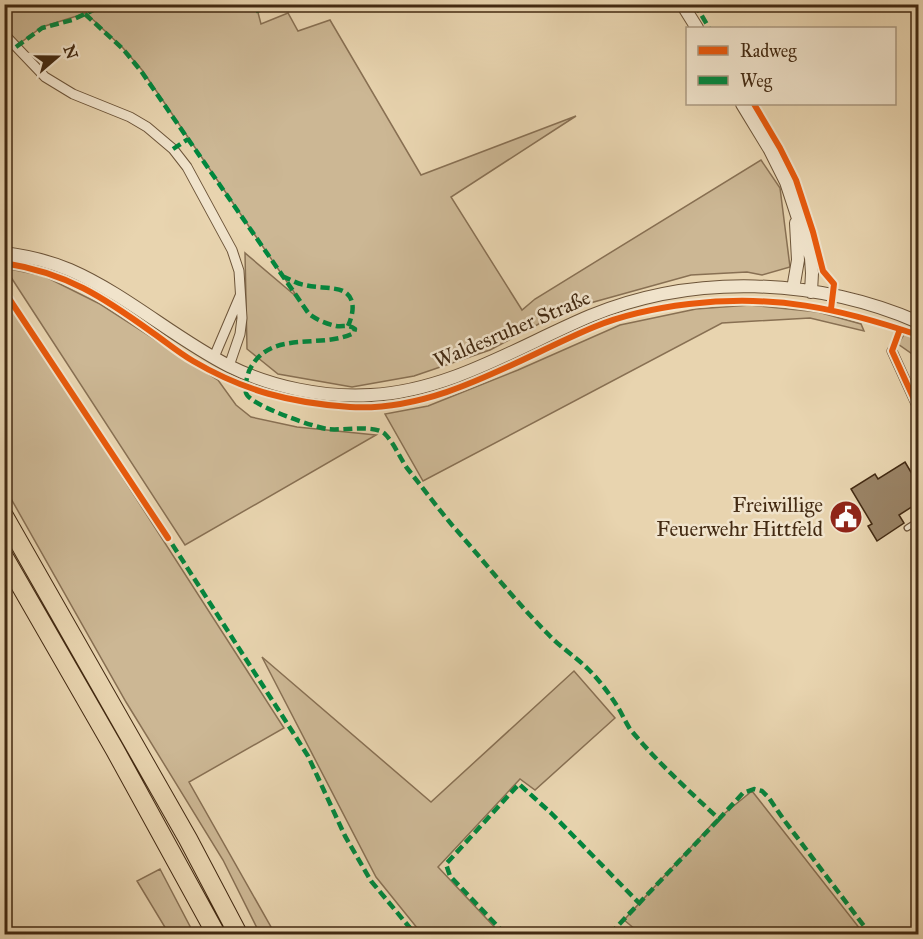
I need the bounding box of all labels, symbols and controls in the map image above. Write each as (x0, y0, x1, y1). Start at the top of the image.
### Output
north arrow (27, 27, 87, 87)
legend (686, 27, 896, 105)
text: Radweg (740, 40, 797, 63)
text: N (59, 42, 82, 62)
text: Weg (740, 70, 773, 93)
street label: Waldesruher Straße (430, 284, 595, 374)
place label: Freiwillige Feuerwehr Hittfeld (656, 492, 823, 542)
public building icon: Freiwillige Feuerwehr Hittfeld (828, 499, 864, 535)

